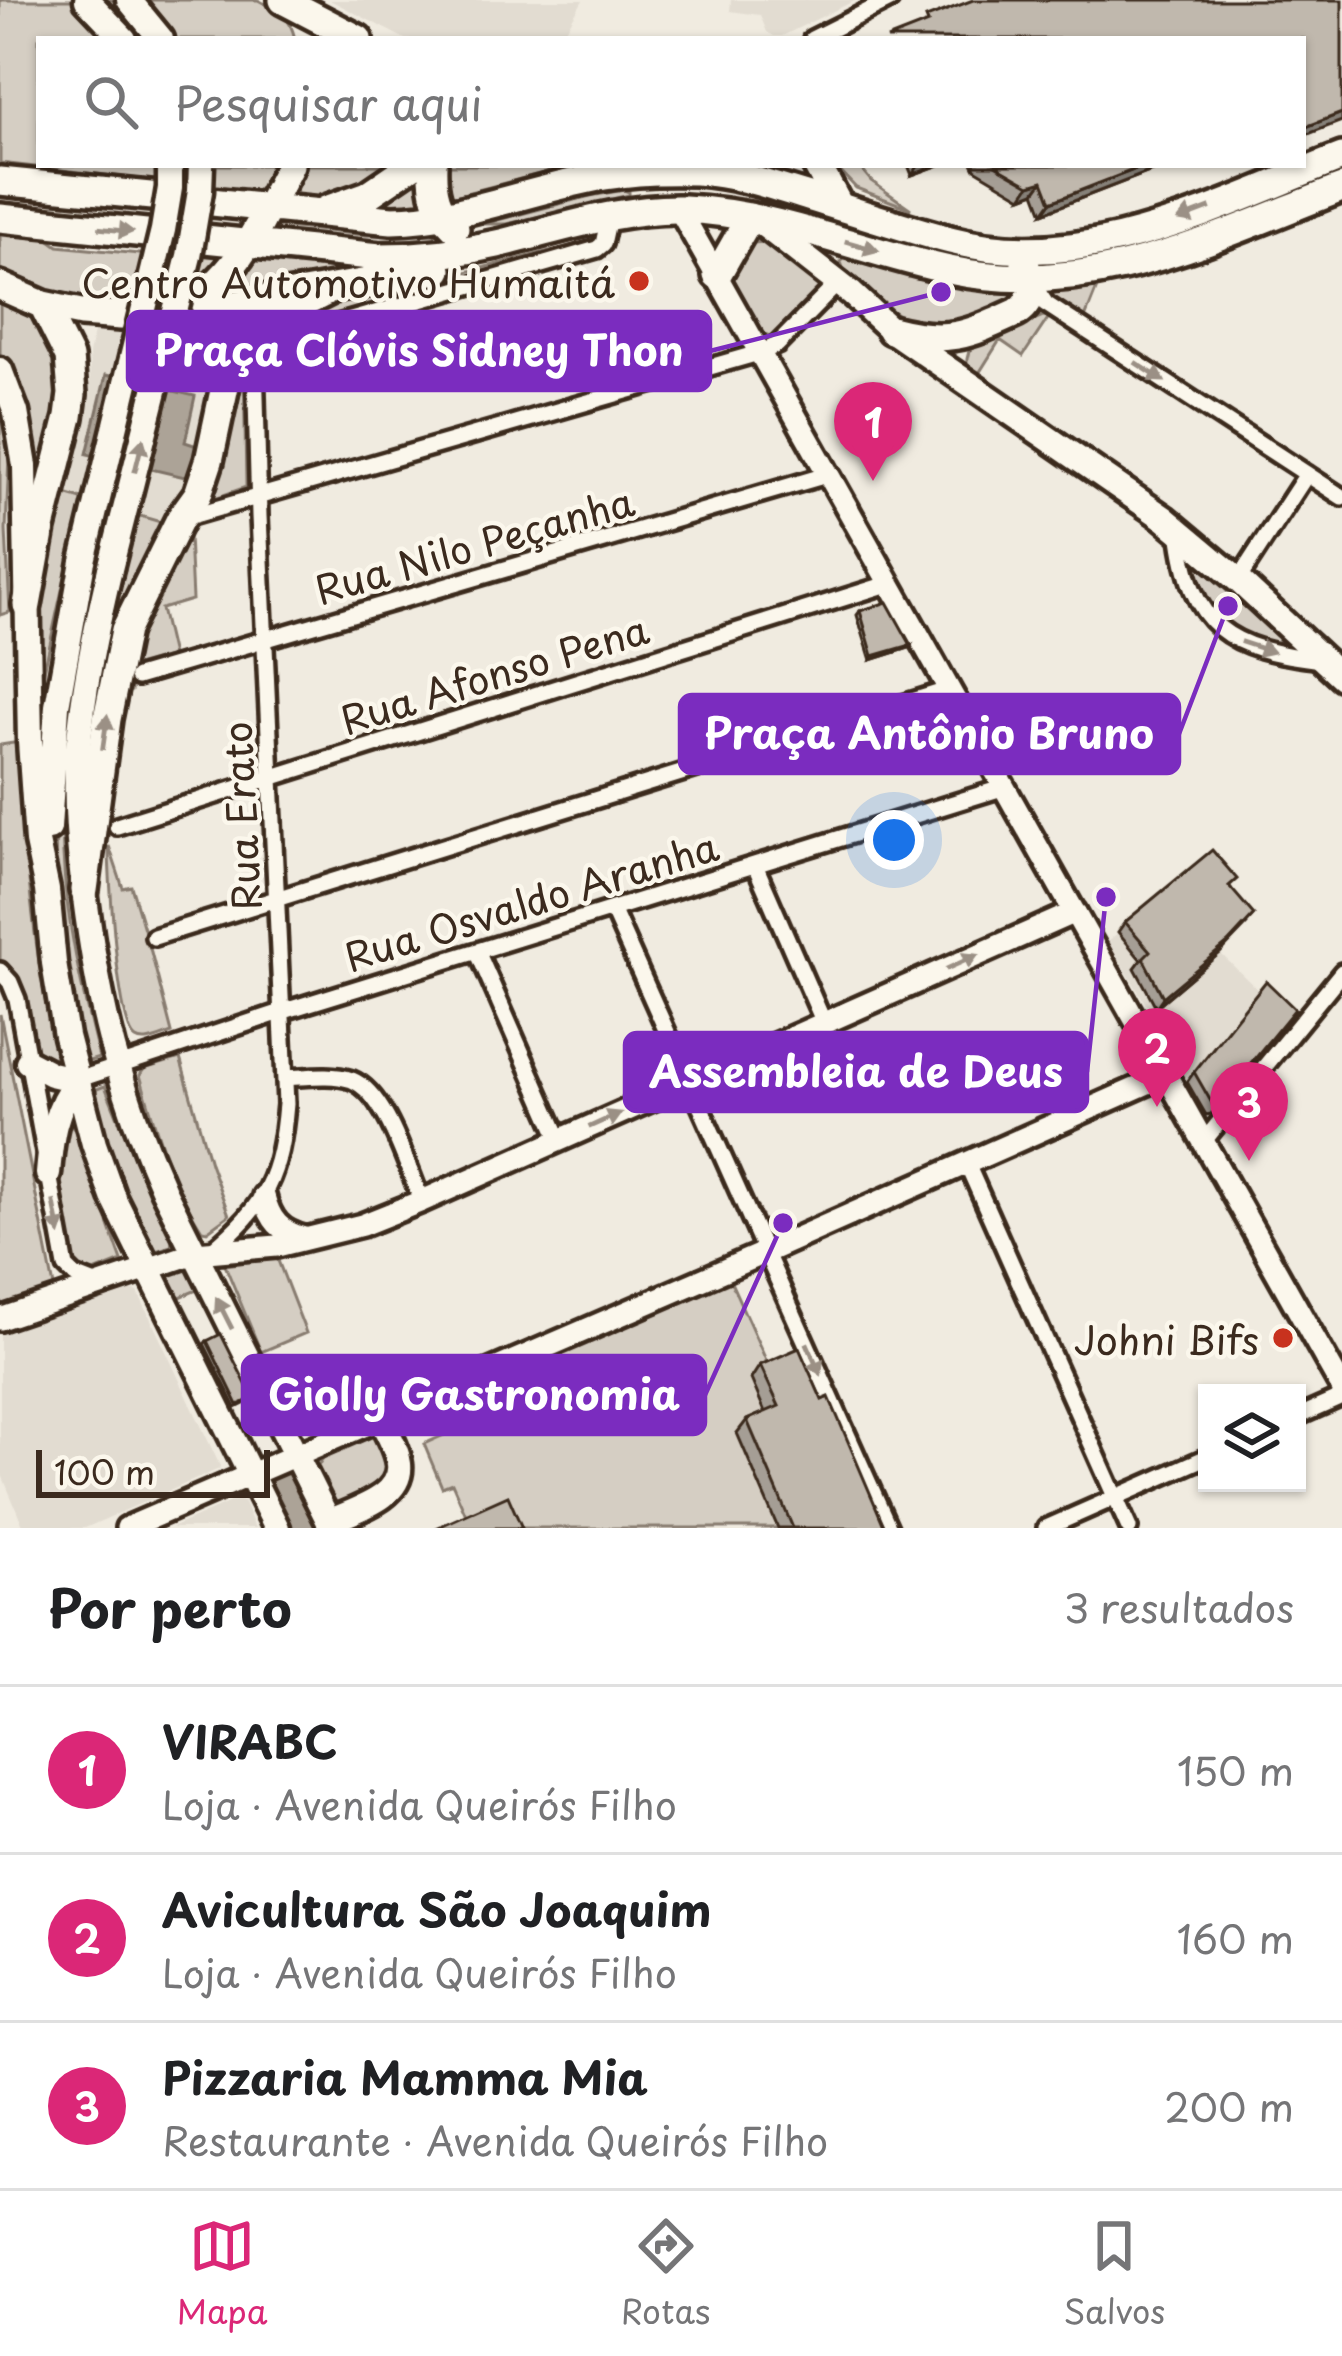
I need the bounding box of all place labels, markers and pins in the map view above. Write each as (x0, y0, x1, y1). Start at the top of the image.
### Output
place label: Centro Automotivo Humaitá (81, 252, 615, 311)
marker: Centro Automotivo Humaitá (626, 268, 652, 294)
callout: Praça Clóvis Sidney Thon (128, 312, 710, 390)
pin: 1 (834, 382, 912, 481)
callout: Praça Antônio Bruno (680, 695, 1179, 773)
pin: 2 (1118, 1008, 1196, 1107)
callout: Assembleia de Deus (625, 1033, 1087, 1111)
pin: 3 (1210, 1062, 1288, 1161)
place label: Johni Bifs (1074, 1309, 1259, 1368)
marker: Johni Bifs (1270, 1325, 1296, 1351)
callout: Giolly Gastronomia (243, 1356, 705, 1434)

